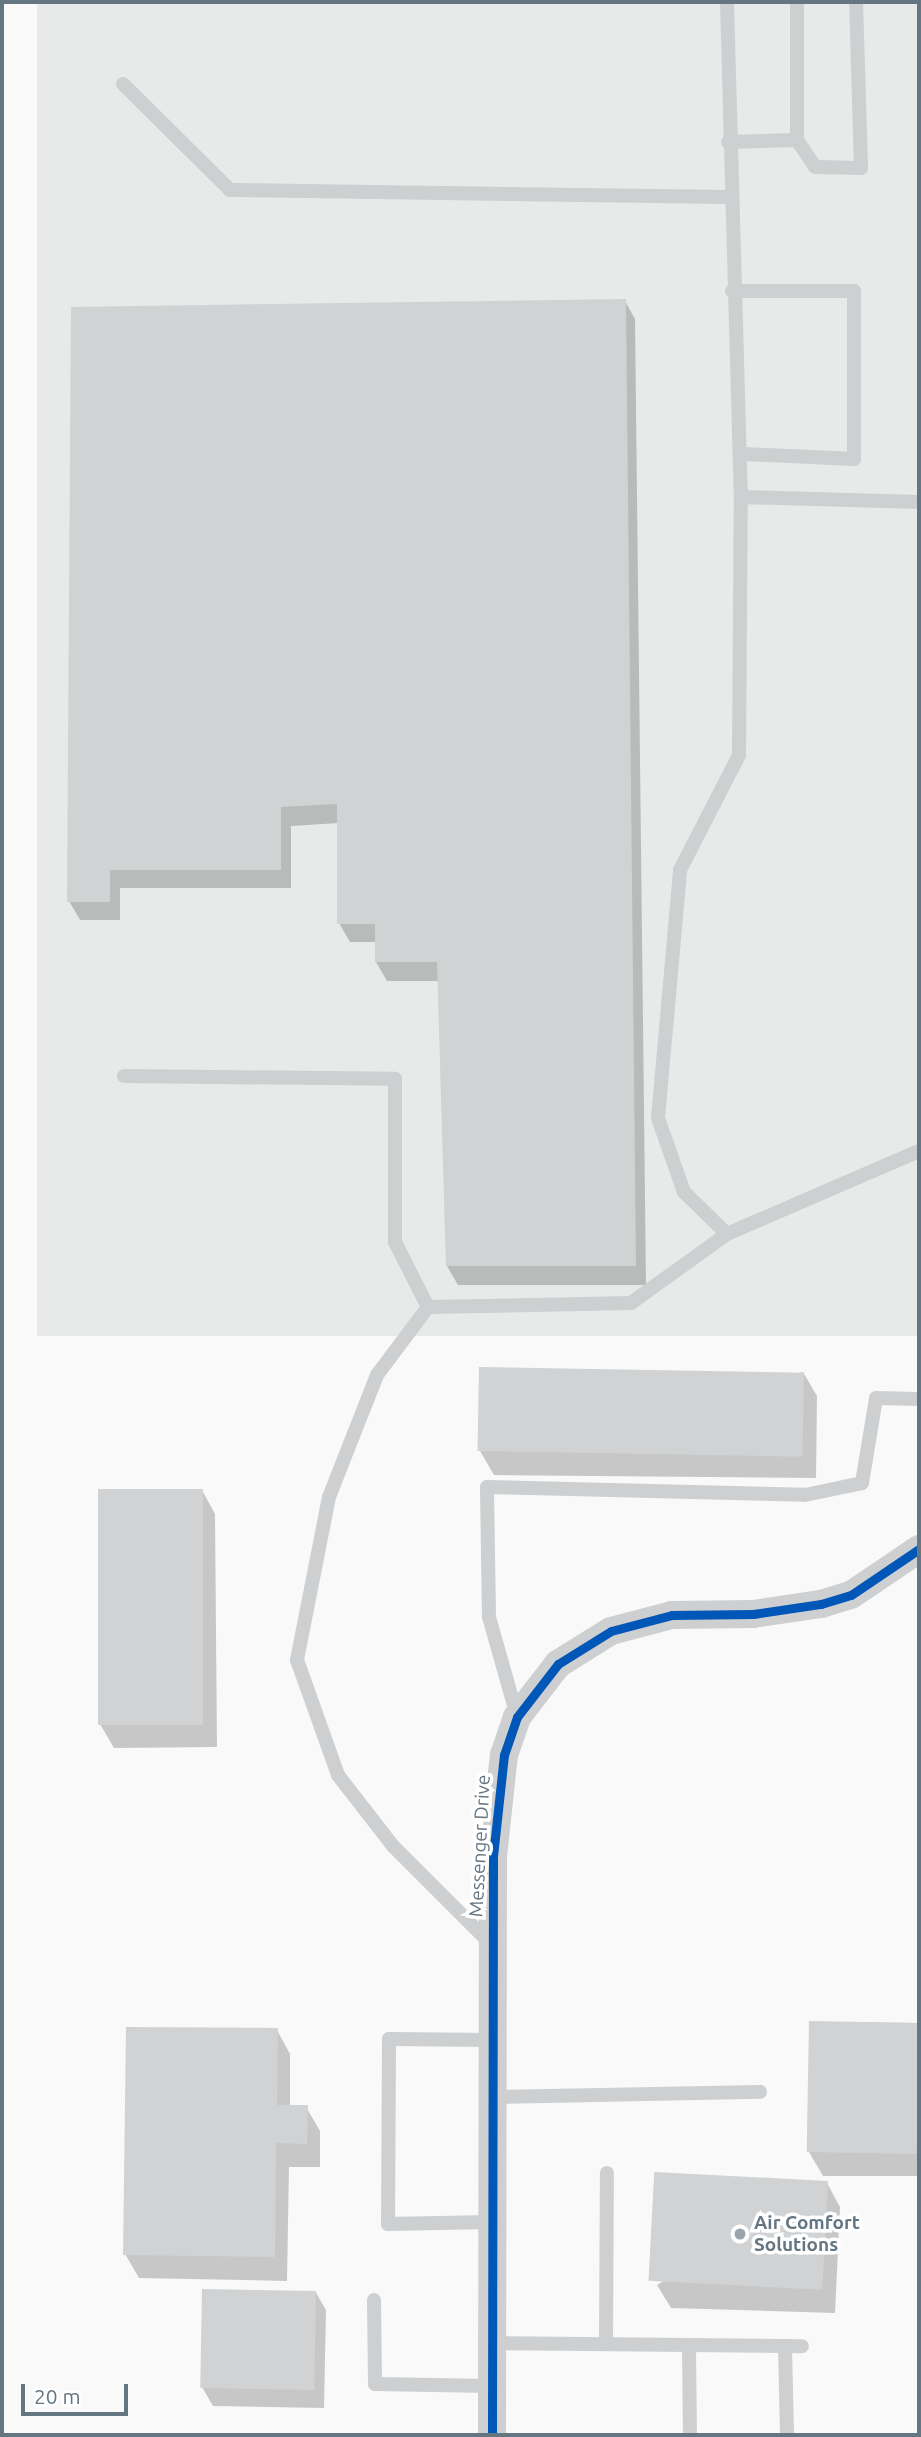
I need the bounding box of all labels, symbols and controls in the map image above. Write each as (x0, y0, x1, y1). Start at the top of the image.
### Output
street label: Messenger Drive (465, 1774, 495, 1918)
place label: Air Comfort Solutions (754, 2212, 860, 2256)
marker: Air Comfort Solutions (732, 2226, 748, 2242)
scale bar (24, 2370, 131, 2414)
text: 20 m (34, 2384, 81, 2408)

